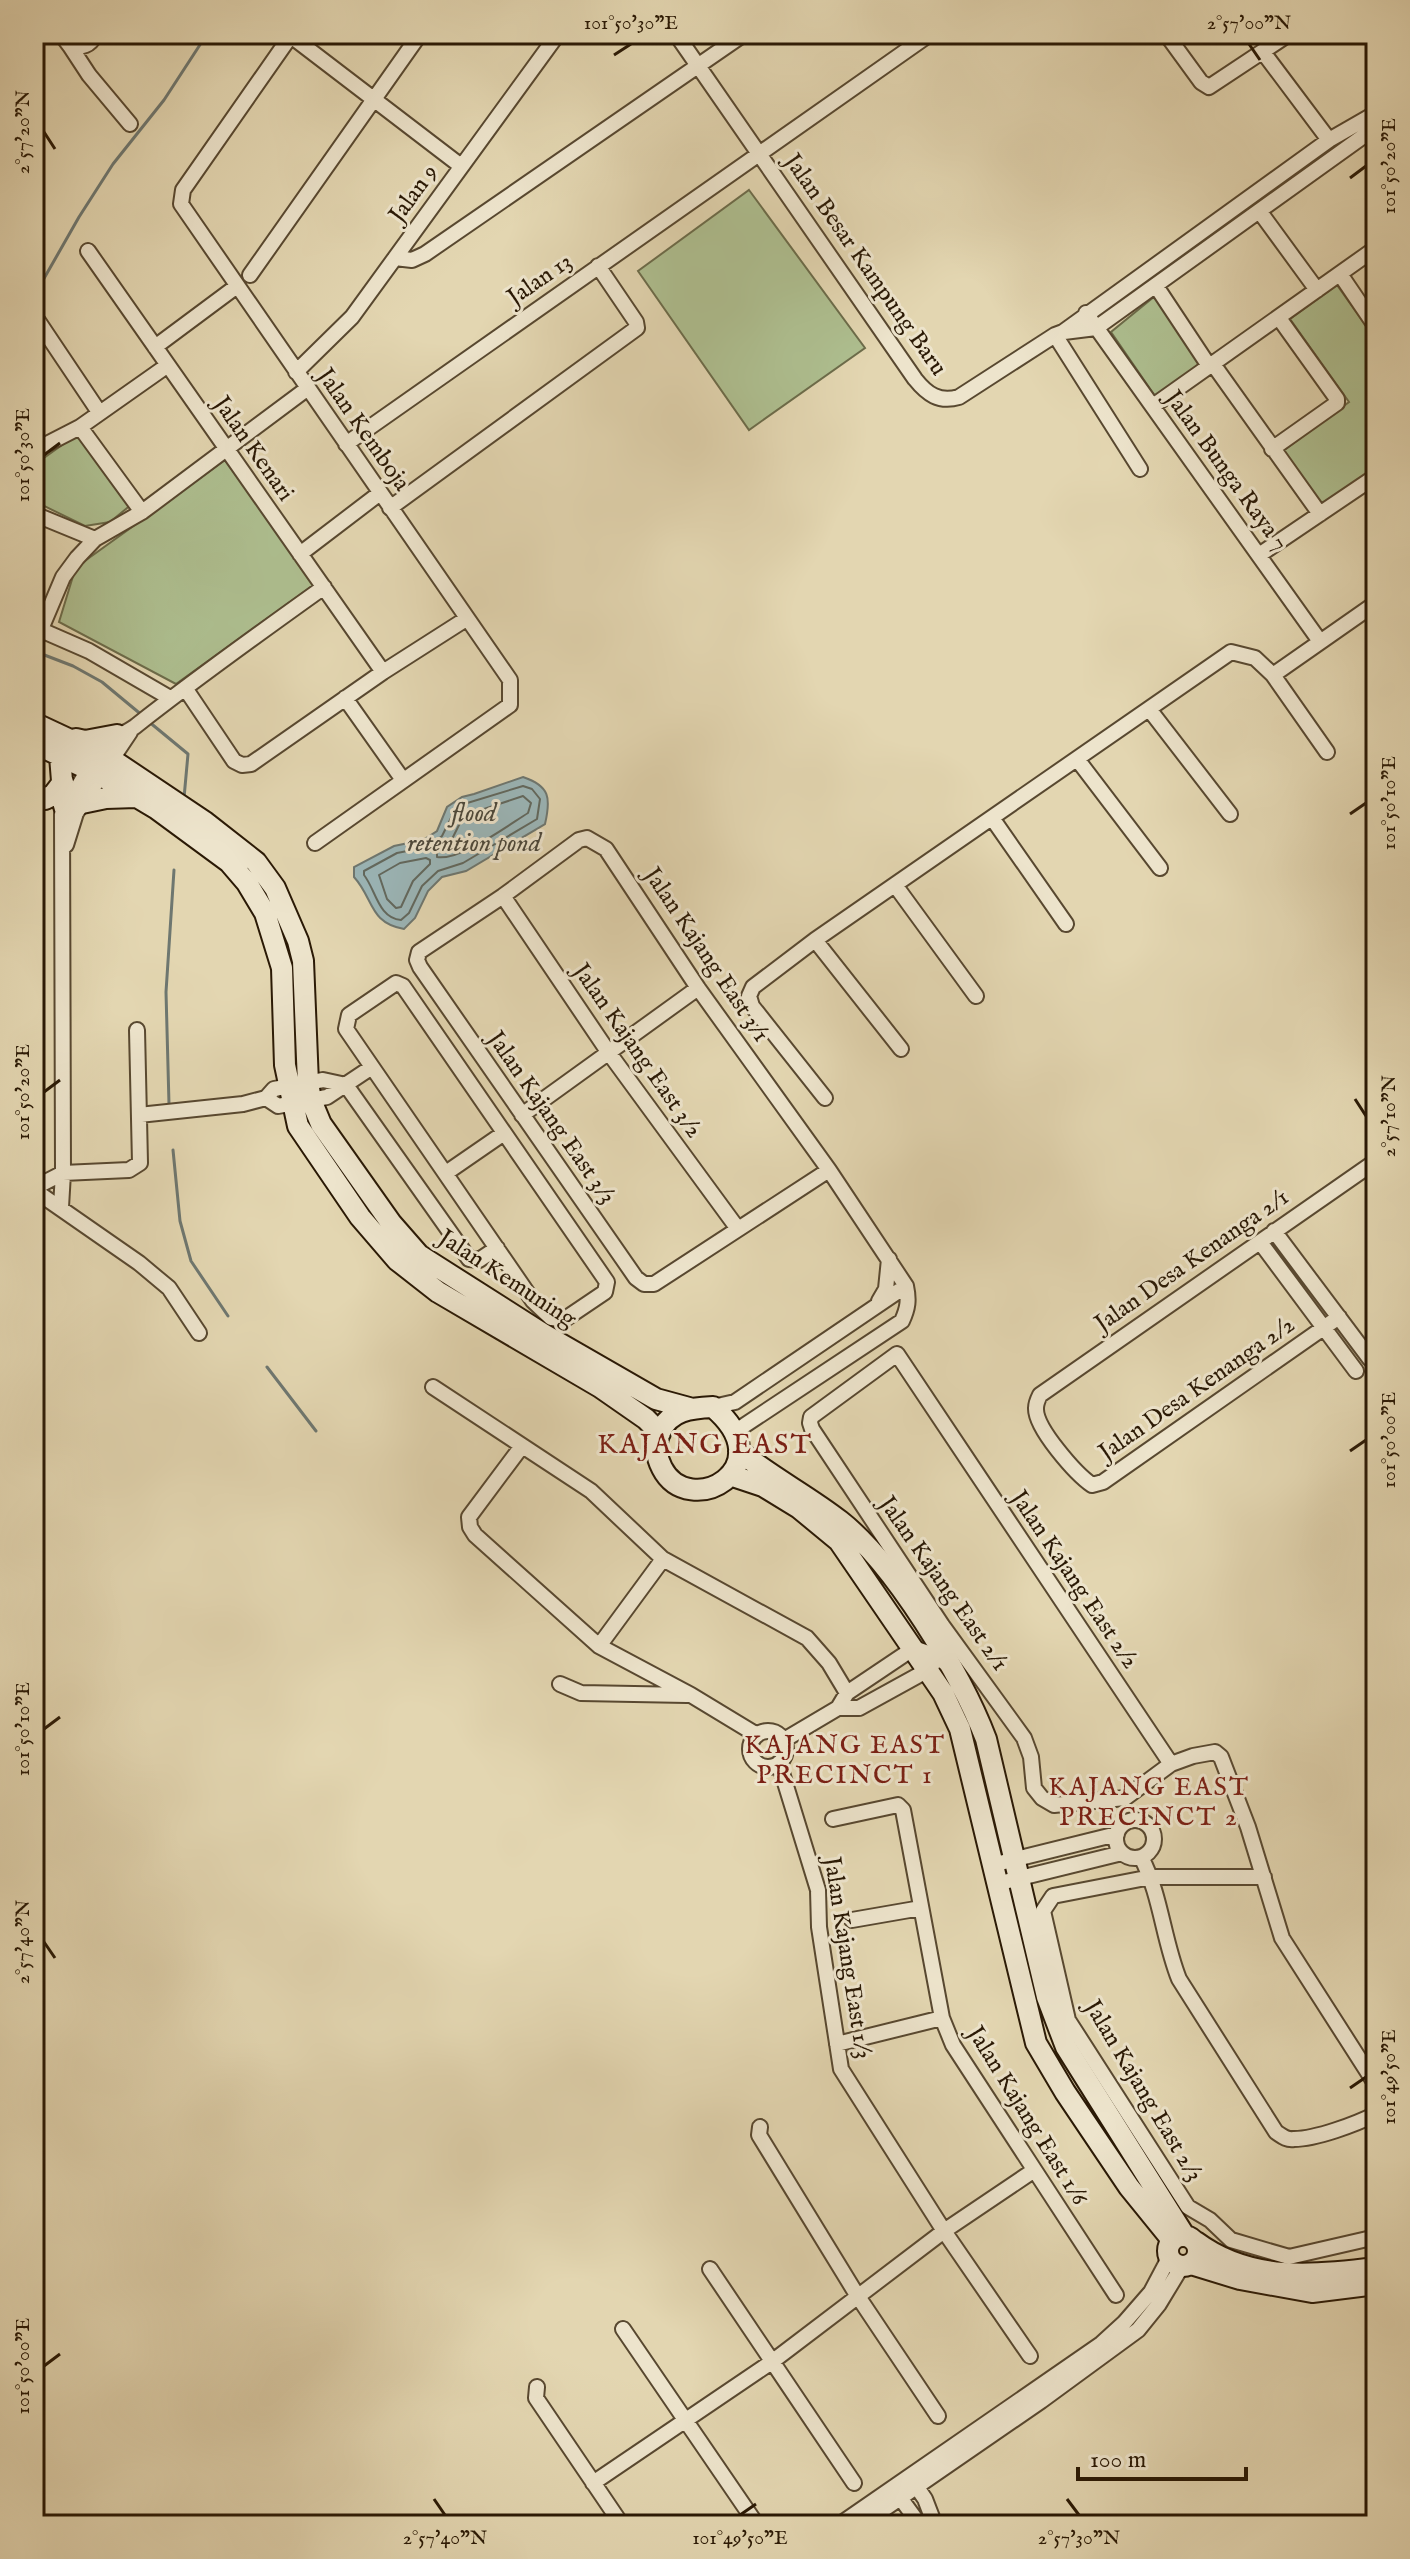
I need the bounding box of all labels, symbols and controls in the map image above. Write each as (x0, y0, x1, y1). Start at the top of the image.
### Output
text: 101°50'30"E (584, 11, 678, 36)
text: 2°57'00"N (1207, 11, 1291, 36)
text: 2°57'20"N (11, 90, 36, 174)
text: 101°50'20"E (1377, 118, 1402, 214)
street label: Jalan Besar Kampung Baru (775, 145, 954, 382)
street label: Jalan 9 (381, 159, 446, 232)
street label: Jalan 13 (499, 247, 579, 315)
street label: Jalan Kemboja (308, 360, 417, 498)
street label: Jalan Bunga Raya 7 (1156, 382, 1295, 557)
street label: Jalan Kenari (204, 388, 300, 508)
text: 101°50'30"E (11, 408, 36, 502)
text: 101°50'10"E (1377, 756, 1402, 850)
water label: flood retention pond (407, 797, 543, 860)
street label: Jalan Kajang East 3/1 (634, 859, 776, 1048)
street label: Jalan Kajang East 3/2 (563, 955, 709, 1144)
street label: Jalan Kajang East 3/3 (478, 1023, 622, 1211)
text: 101°50'20"E (11, 1044, 36, 1140)
text: 2°57'10"N (1377, 1075, 1402, 1157)
street label: Jalan Desa Kenanga 2/1 (1086, 1182, 1295, 1341)
street label: Jalan Kemuning (429, 1221, 583, 1336)
street label: Jalan Desa Kenanga 2/2 (1091, 1310, 1301, 1470)
text: 101°50'00"E (1377, 1391, 1402, 1488)
district label: KAJANG EAST (597, 1428, 813, 1463)
street label: Jalan Kajang East 2/2 (1001, 1482, 1145, 1675)
street label: Jalan Kajang East 2/1 (869, 1488, 1015, 1678)
text: 101°50'10"E (11, 1682, 36, 1776)
district label: KAJANG EAST PRECINCT 1 (744, 1729, 946, 1792)
district label: KAJANG EAST PRECINCT 2 (1048, 1771, 1250, 1834)
street label: Jalan Kajang East 1/3 (815, 1852, 878, 2061)
text: 2°57'40"N (11, 1900, 36, 1984)
street label: Jalan Kajang East 2/3 (1075, 1992, 1210, 2188)
street label: Jalan Kajang East 1/6 (958, 2018, 1095, 2212)
text: 101°49'50"E (1377, 2029, 1402, 2125)
text: 101°50'00"E (11, 2317, 36, 2414)
scale bar (1078, 2431, 1246, 2481)
text: 100 m (1090, 2445, 1146, 2476)
text: 2°57'40"N (403, 2526, 487, 2551)
text: 101°49'50"E (692, 2526, 788, 2551)
text: 2°57'30"N (1038, 2526, 1120, 2551)

